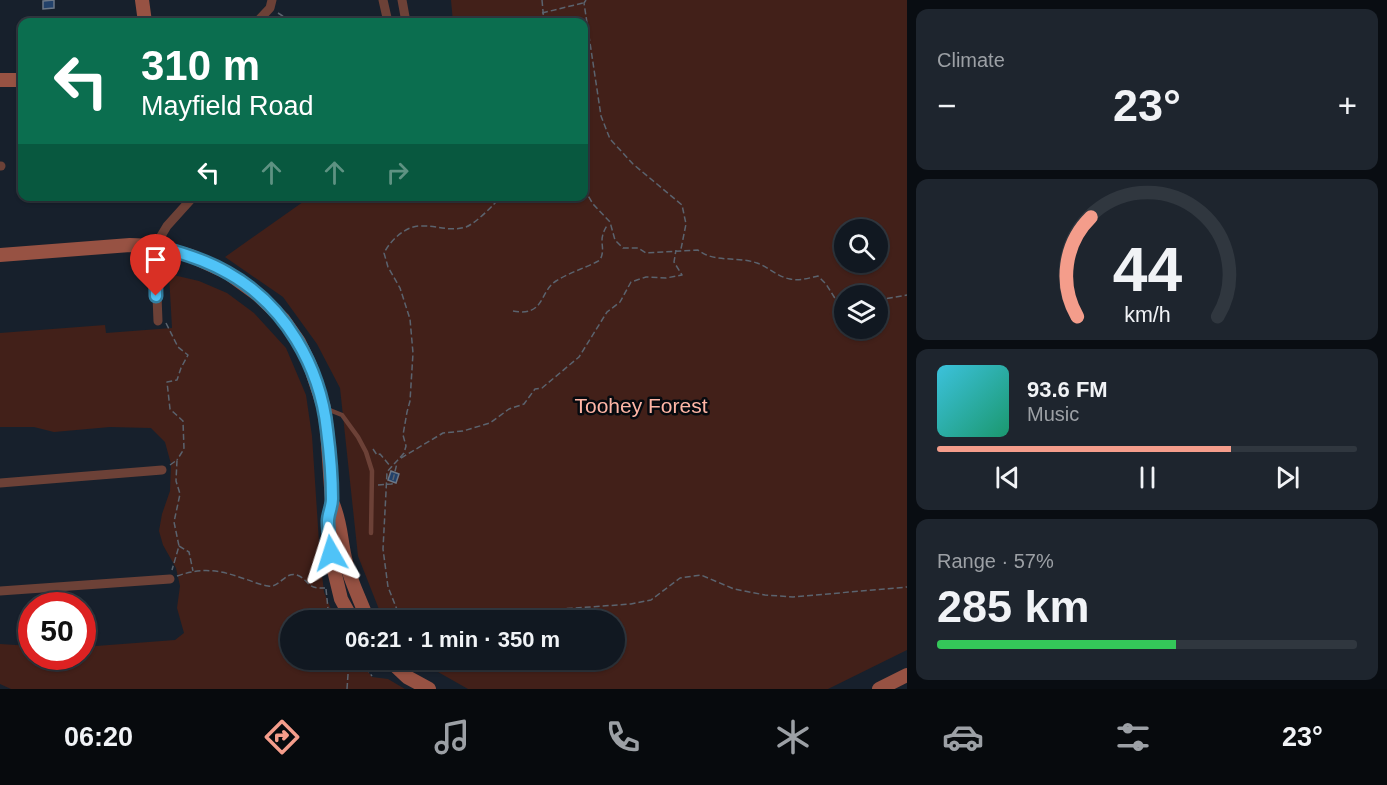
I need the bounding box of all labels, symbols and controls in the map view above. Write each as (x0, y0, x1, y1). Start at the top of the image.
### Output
icon: left (42, 42, 120, 120)
text: 310 m (141, 42, 260, 89)
text: Climate (937, 49, 1005, 71)
text: 23° (1113, 80, 1181, 131)
text: − (937, 87, 956, 124)
text: + (1338, 87, 1357, 124)
text: Mayfield Road (141, 91, 314, 121)
icon: left (192, 156, 225, 189)
icon: ahead (255, 156, 288, 189)
icon: ahead (318, 156, 351, 189)
icon: right (381, 156, 414, 189)
map controls (834, 219, 888, 339)
button: search (834, 219, 888, 273)
pin (130, 234, 181, 296)
text: 44 (1112, 235, 1182, 304)
icon: arrive (139, 243, 172, 276)
button: layers (834, 285, 888, 339)
text: km/h (1124, 303, 1170, 327)
text: 93.6 FM (1027, 377, 1108, 402)
park label: Toohey Forest (574, 394, 708, 417)
text: Music (1027, 403, 1079, 425)
icon: previous (991, 461, 1024, 494)
icon: pause (1131, 461, 1164, 494)
icon: next (1271, 461, 1304, 494)
position arrow (299, 521, 363, 585)
text: Range · 57% (937, 550, 1054, 572)
text: 285 km (937, 581, 1090, 632)
speed limit sign: 50 (18, 592, 96, 670)
text: 06:21 · 1 min · 350 m (345, 627, 560, 652)
icon: directions (261, 716, 303, 758)
icon: music (431, 716, 473, 758)
icon: phone (602, 716, 644, 758)
icon: climate (772, 716, 814, 758)
icon: car (942, 716, 984, 758)
icon: filters (1112, 716, 1154, 758)
text: 06:20 (64, 722, 133, 752)
text: 23° (1282, 722, 1323, 752)

